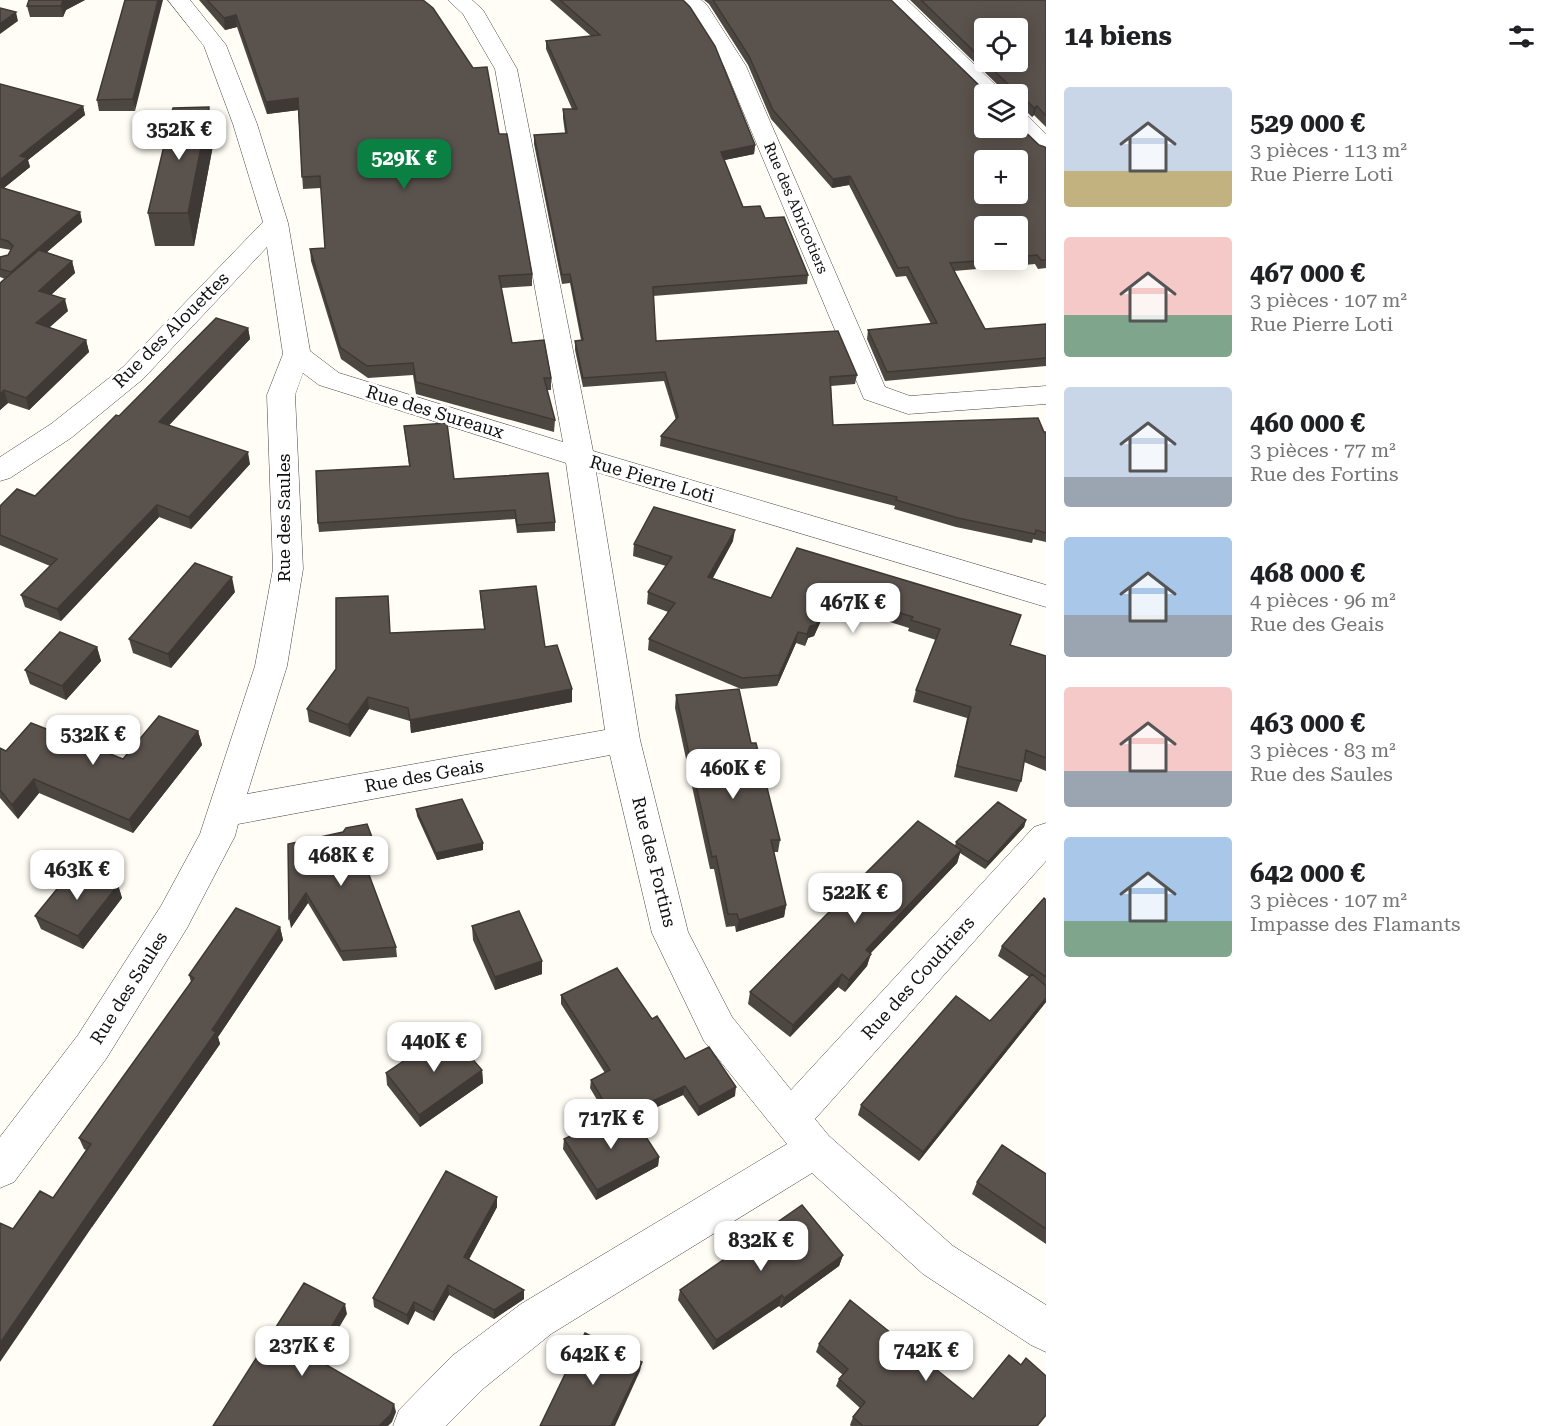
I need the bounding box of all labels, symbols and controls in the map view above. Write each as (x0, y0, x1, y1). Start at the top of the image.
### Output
map controls (974, 18, 1028, 270)
button: locate (974, 18, 1028, 72)
icon: filters (1505, 20, 1538, 53)
text: 14 biens (1064, 21, 1172, 51)
button: layers (974, 84, 1028, 138)
text: 529 000 € (1250, 108, 1365, 138)
pin: 352K € (130, 110, 228, 161)
icon: home (1112, 111, 1184, 183)
text: 352K € (146, 117, 212, 141)
text: 3 pièces · 113 m² (1250, 138, 1407, 162)
pin: 529K € (355, 139, 453, 190)
street label: Rue des Abricotiers (760, 140, 832, 276)
text: 529K € (371, 146, 437, 170)
button: + (974, 150, 1028, 204)
text: Rue Pierre Loti (1250, 162, 1393, 186)
button: − (974, 216, 1028, 270)
text: 467 000 € (1250, 258, 1365, 288)
icon: home (1112, 261, 1184, 333)
street label: Rue des Alouettes (108, 267, 233, 392)
text: 3 pièces · 107 m² (1250, 288, 1407, 312)
text: Rue Pierre Loti (1250, 312, 1393, 336)
street label: Rue des Sureaux (364, 381, 507, 443)
text: 460 000 € (1250, 408, 1365, 438)
icon: home (1112, 411, 1184, 483)
text: 3 pièces · 77 m² (1250, 438, 1396, 462)
street label: Rue Pierre Loti (587, 451, 717, 506)
street label: Rue des Saules (273, 454, 294, 582)
text: Rue des Fortins (1250, 462, 1399, 486)
text: 468 000 € (1250, 558, 1365, 588)
icon: home (1112, 561, 1184, 633)
pin: 467K € (804, 583, 902, 634)
text: 4 pièces · 96 m² (1250, 588, 1396, 612)
text: 467K € (820, 590, 886, 614)
text: Rue des Geais (1250, 612, 1384, 636)
text: 463 000 € (1250, 708, 1365, 738)
icon: home (1112, 711, 1184, 783)
pin: 532K € (44, 715, 142, 766)
text: 532K € (60, 722, 126, 746)
text: 3 pièces · 83 m² (1250, 738, 1396, 762)
pin: 460K € (684, 749, 782, 800)
street label: Rue des Geais (363, 755, 485, 796)
text: 460K € (700, 756, 766, 780)
text: Rue des Saules (1250, 762, 1393, 786)
street label: Rue des Fortins (628, 794, 681, 929)
pin: 468K € (292, 836, 390, 887)
text: 468K € (308, 843, 374, 867)
pin: 463K € (28, 850, 126, 901)
text: 463K € (44, 857, 110, 881)
text: 642 000 € (1250, 858, 1365, 888)
icon: home (1112, 861, 1184, 933)
pin: 522K € (806, 873, 904, 924)
text: 522K € (822, 880, 888, 904)
text: 3 pièces · 107 m² (1250, 888, 1407, 912)
street label: Rue des Coudriers (857, 912, 978, 1043)
text: Impasse des Flamants (1250, 912, 1461, 936)
street label: Rue des Saules (86, 928, 172, 1048)
pin: 440K € (385, 1022, 483, 1073)
text: 440K € (401, 1029, 467, 1053)
pin: 717K € (562, 1099, 660, 1150)
text: 717K € (578, 1106, 644, 1130)
pin: 832K € (712, 1221, 810, 1272)
text: 832K € (728, 1228, 794, 1252)
pin: 237K € (253, 1326, 351, 1377)
pin: 742K € (877, 1331, 975, 1382)
text: 237K € (269, 1333, 335, 1357)
pin: 642K € (544, 1335, 642, 1386)
text: 742K € (893, 1338, 959, 1362)
text: 642K € (560, 1342, 626, 1366)

